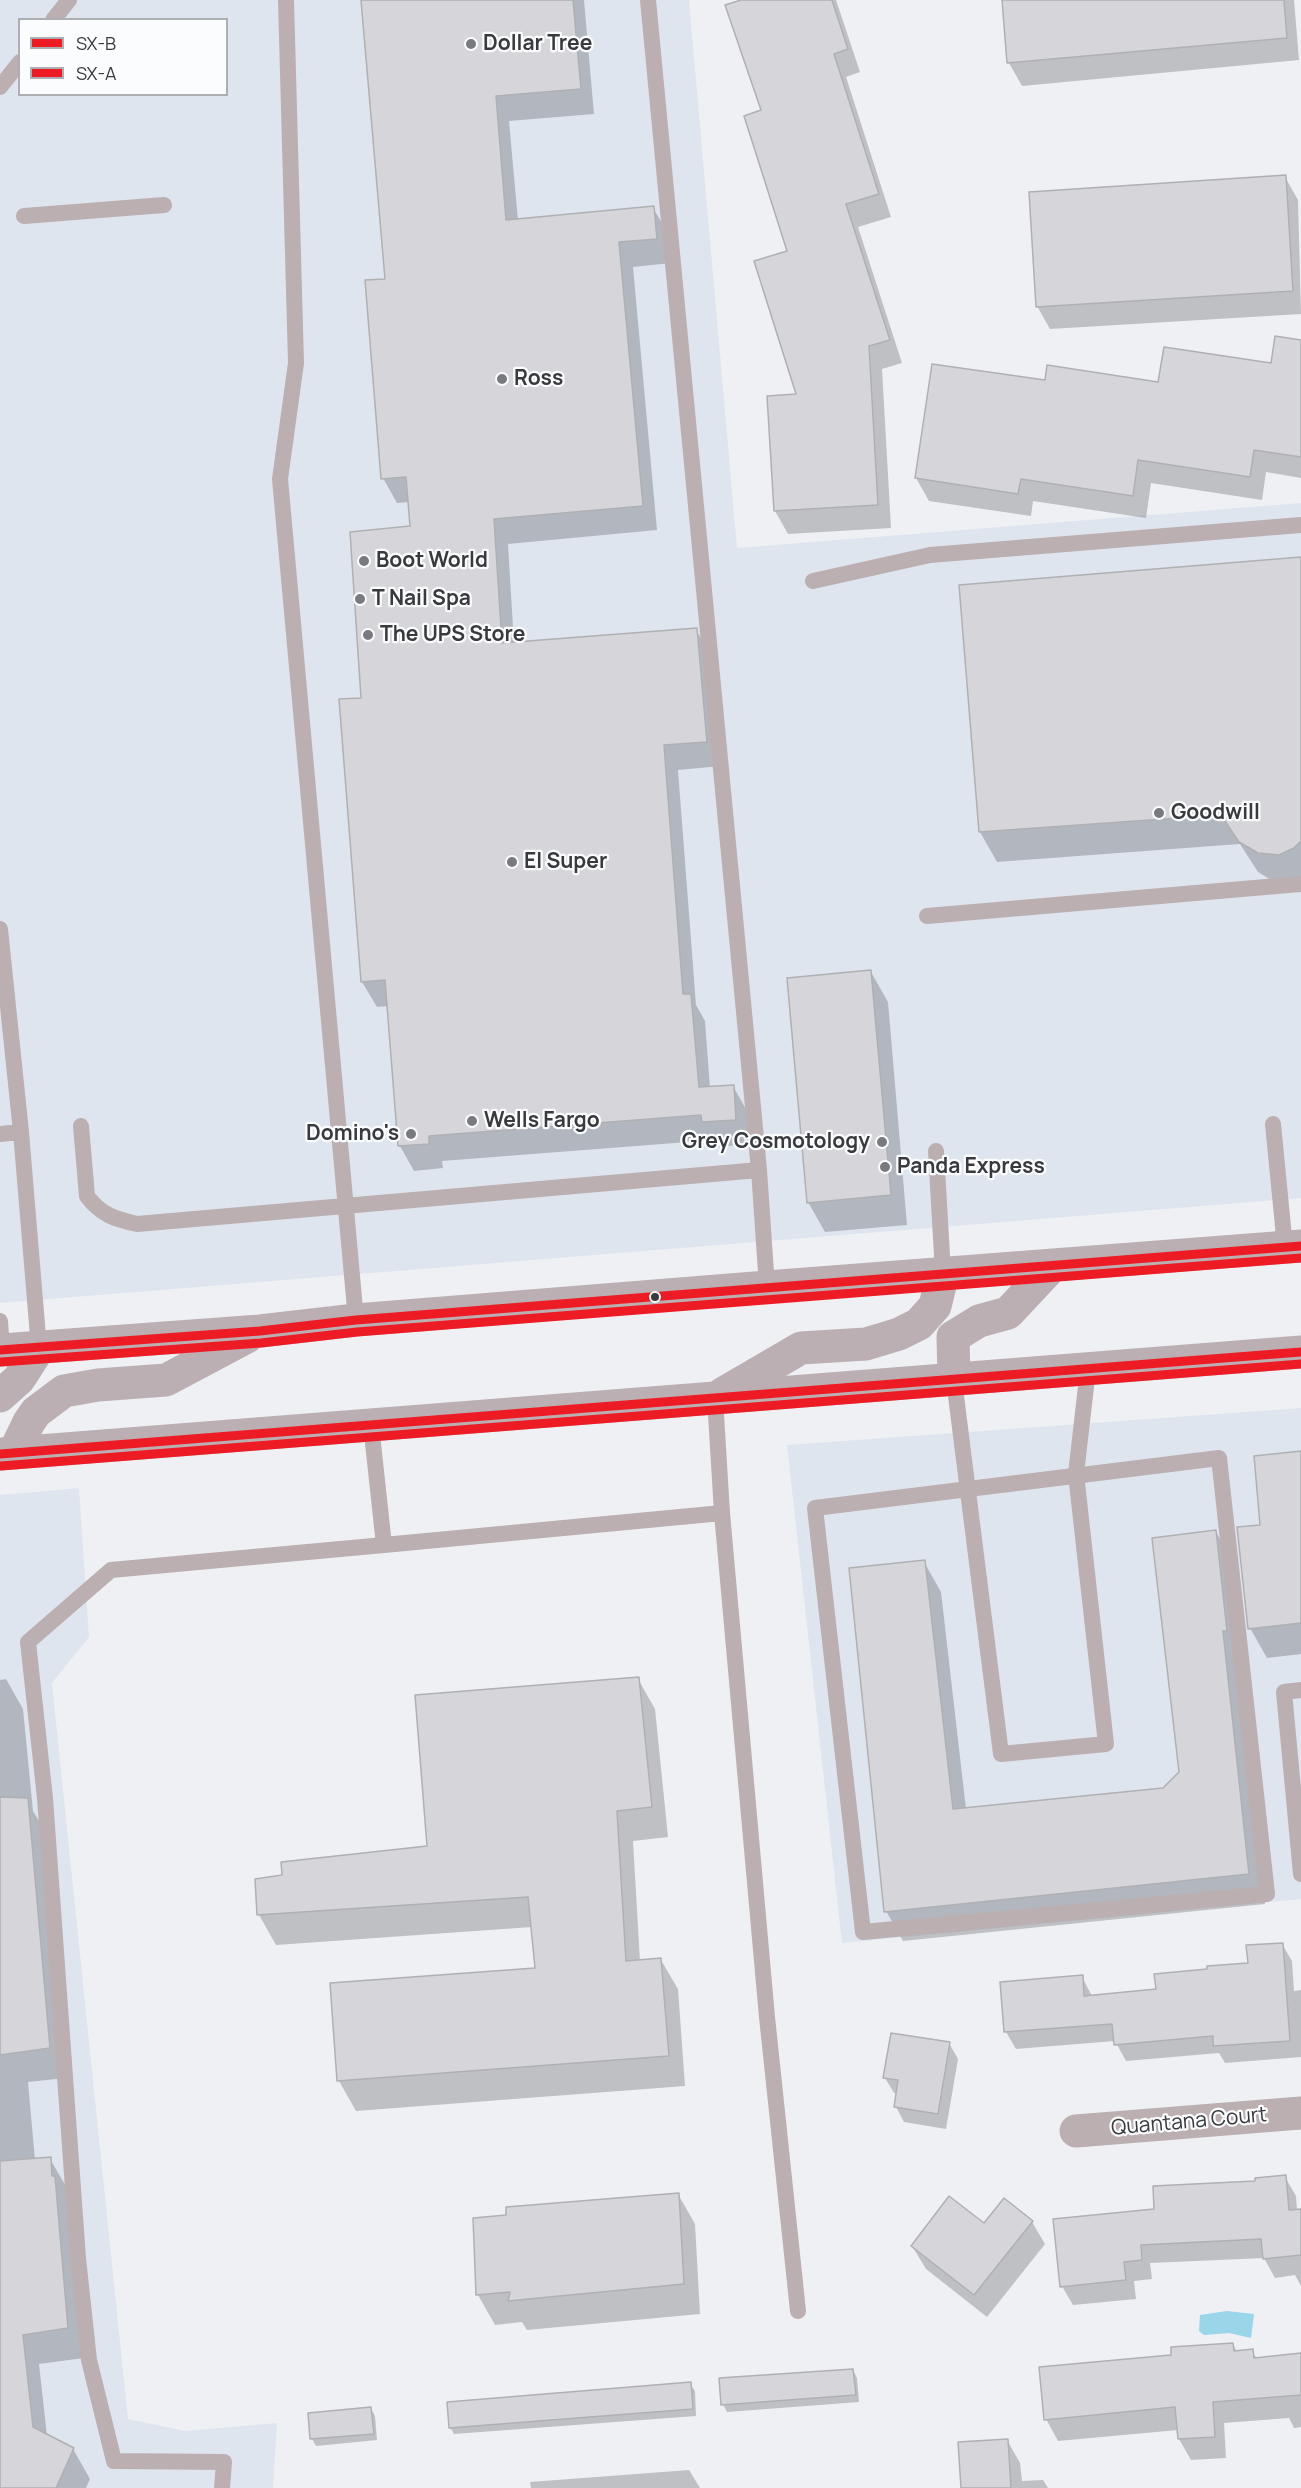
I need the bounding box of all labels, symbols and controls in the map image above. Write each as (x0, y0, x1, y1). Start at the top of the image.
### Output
legend (18, 18, 228, 96)
text: SX-B (76, 31, 116, 55)
place label: Dollar Tree (483, 31, 592, 57)
marker: Dollar Tree (464, 37, 478, 51)
text: SX-A (76, 61, 116, 85)
place label: Ross (514, 366, 563, 392)
marker: Ross (495, 372, 509, 386)
place label: Boot World (376, 548, 488, 574)
marker: Boot World (357, 554, 371, 568)
place label: T Nail Spa (372, 586, 471, 612)
marker: T Nail Spa (353, 592, 367, 606)
place label: The UPS Store (380, 622, 525, 648)
marker: The UPS Store (361, 628, 375, 642)
place label: Goodwill (1171, 800, 1260, 826)
marker: Goodwill (1152, 806, 1166, 820)
place label: El Super (524, 849, 607, 875)
marker: El Super (505, 855, 519, 869)
place label: Wells Fargo (484, 1108, 600, 1134)
marker: Wells Fargo (465, 1114, 479, 1128)
place label: Domino's (306, 1121, 399, 1147)
marker: Domino's (404, 1127, 418, 1141)
place label: Grey Cosmotology (682, 1129, 870, 1155)
marker: Grey Cosmotology (875, 1135, 889, 1149)
place label: Panda Express (897, 1154, 1045, 1180)
marker: Panda Express (878, 1160, 892, 1174)
unlabelled marker (649, 1291, 661, 1303)
street label: Quantana Court (1110, 2103, 1268, 2141)

